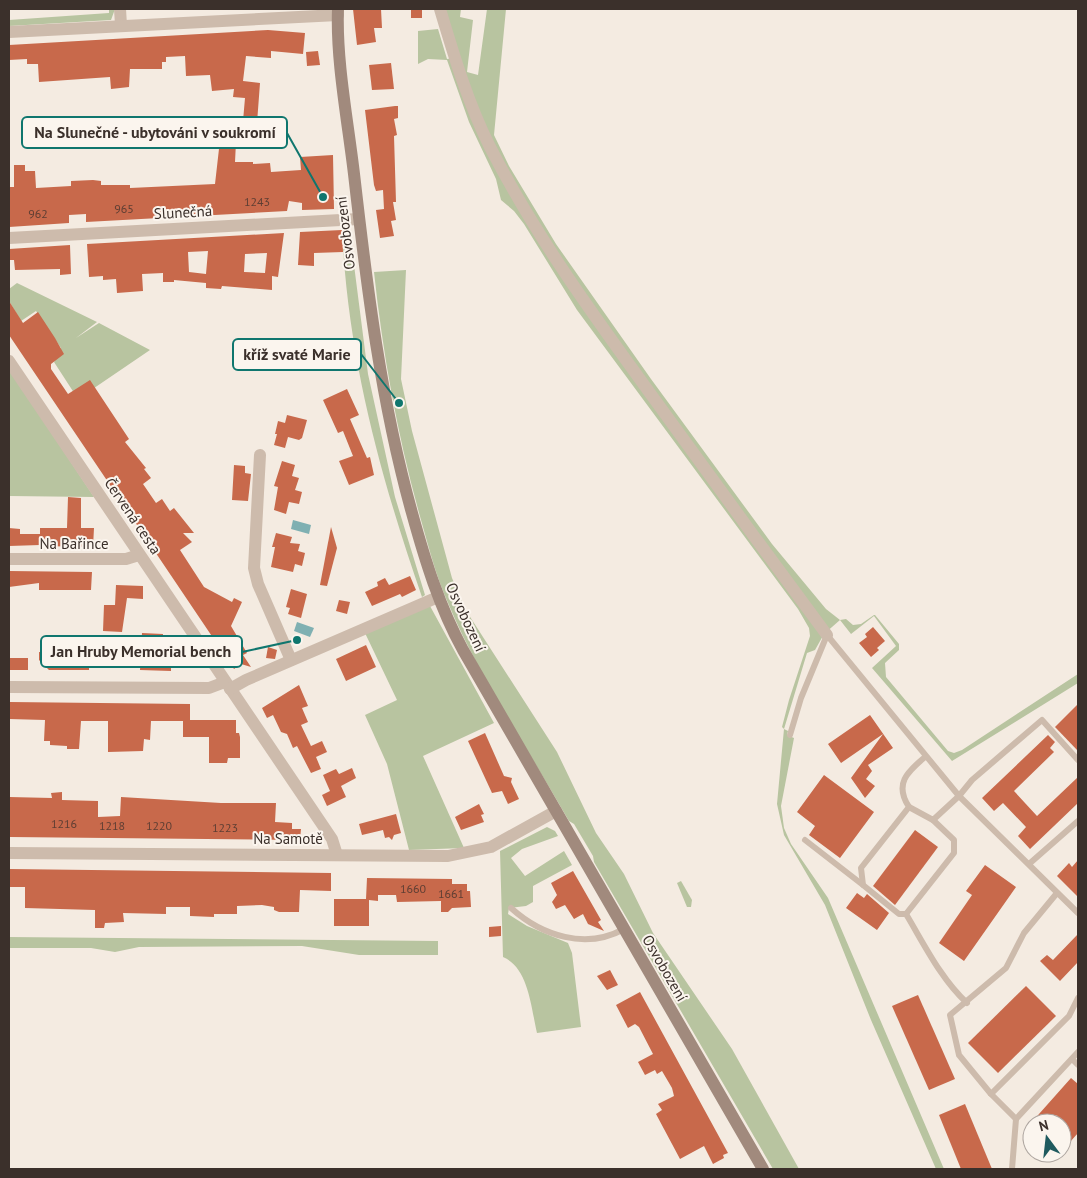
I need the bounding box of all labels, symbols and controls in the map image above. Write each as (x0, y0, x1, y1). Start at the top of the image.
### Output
callout: Na Slunečné - ubytováni v soukromí (22, 117, 287, 148)
text: Na Slunečné - ubytováni v soukromí (34, 122, 276, 142)
house number: 1243 (244, 194, 270, 209)
street label: Osvobození (331, 195, 359, 271)
house number: 965 (114, 201, 134, 216)
street label: Slunečná (153, 201, 213, 223)
house number: 962 (28, 206, 48, 221)
callout: kříž svaté Marie (233, 339, 361, 370)
text: kříž svaté Marie (243, 344, 351, 364)
street label: Červená cesta (101, 474, 165, 558)
street label: Na Bařince (39, 534, 109, 553)
street label: Osvobození (442, 580, 490, 654)
callout: Jan Hruby Memorial bench (41, 636, 242, 667)
text: Jan Hruby Memorial bench (50, 641, 231, 661)
house number: 1216 (51, 816, 77, 831)
house number: 1218 (99, 818, 125, 833)
house number: 1220 (146, 818, 173, 833)
house number: 1223 (212, 820, 238, 835)
street label: Na Samotě (253, 829, 323, 848)
house number: 1660 (400, 881, 427, 896)
house number: 1661 (438, 886, 464, 901)
street label: Osvobození (638, 931, 692, 1005)
north arrow (1022, 1113, 1072, 1163)
text: N (1037, 1116, 1050, 1135)

